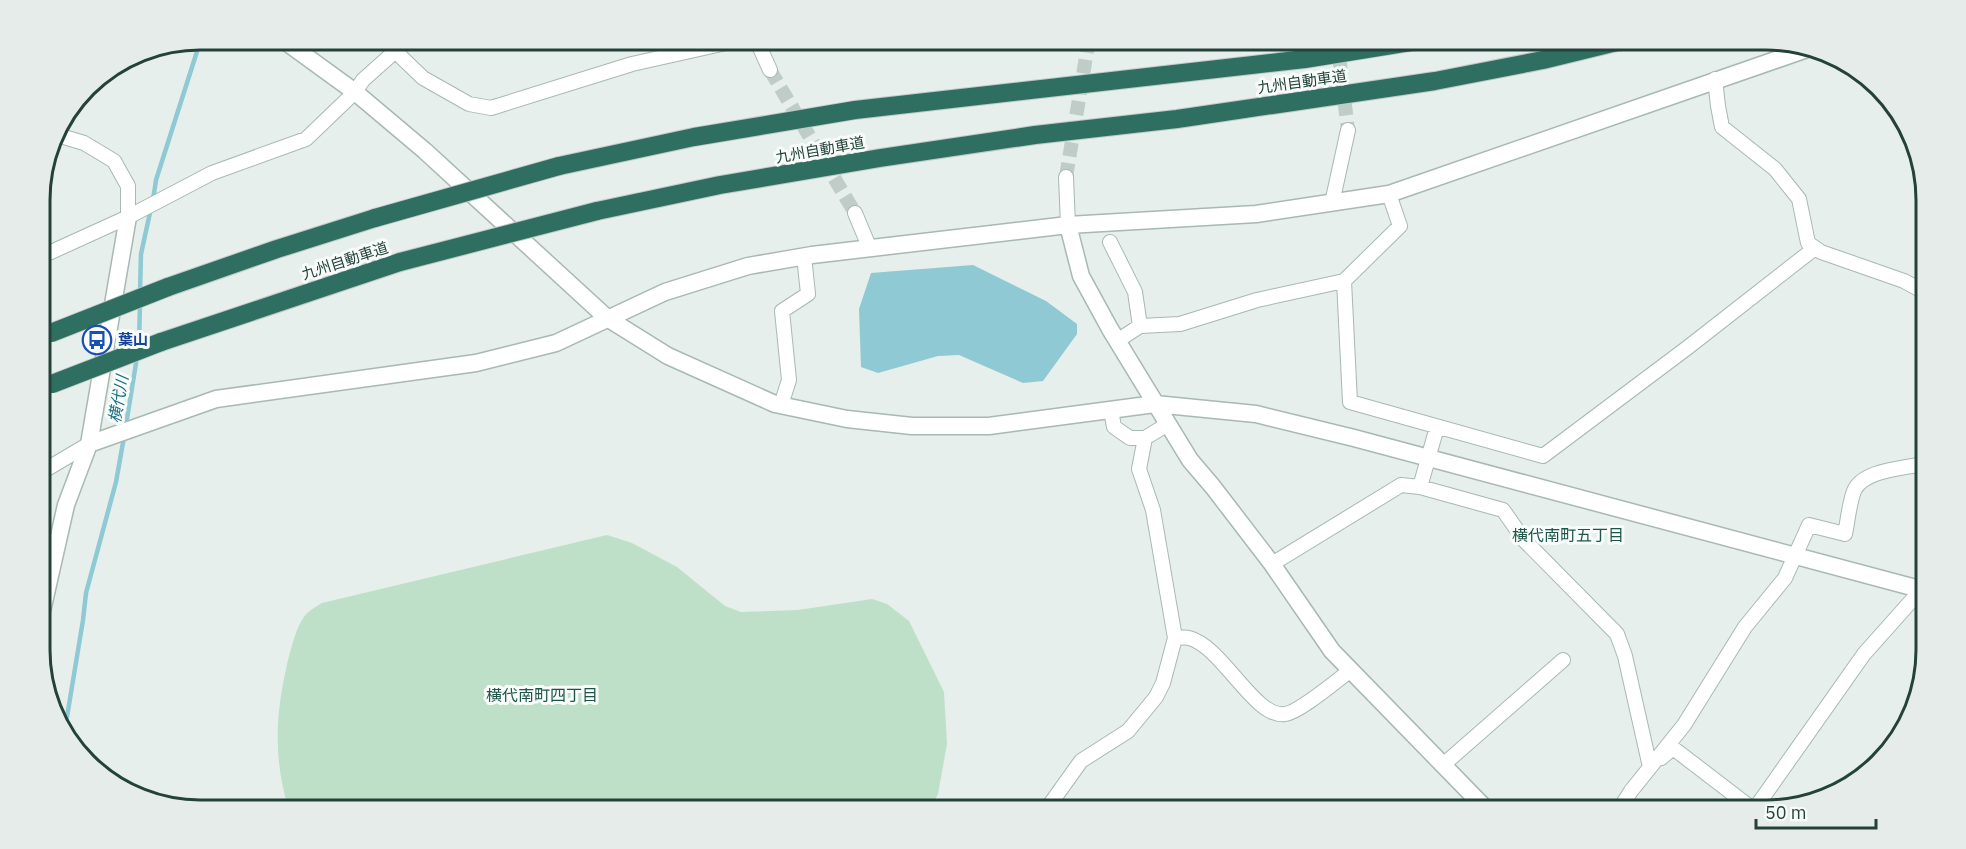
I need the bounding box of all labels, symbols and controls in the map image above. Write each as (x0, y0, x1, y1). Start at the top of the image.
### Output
street label: 九州自動車道 (1256, 66, 1348, 97)
street label: 九州自動車道 (774, 132, 866, 167)
street label: 九州自動車道 (299, 238, 391, 283)
bus stop icon: 葉山 (81, 324, 113, 356)
place label: 葉山 (118, 330, 148, 349)
water label: 横代川 (104, 372, 132, 424)
district label: 横代南町五丁目 (1512, 525, 1624, 545)
district label: 横代南町四丁目 (486, 685, 598, 705)
scale bar (1756, 792, 1876, 830)
text: 50 m (1765, 801, 1807, 824)

